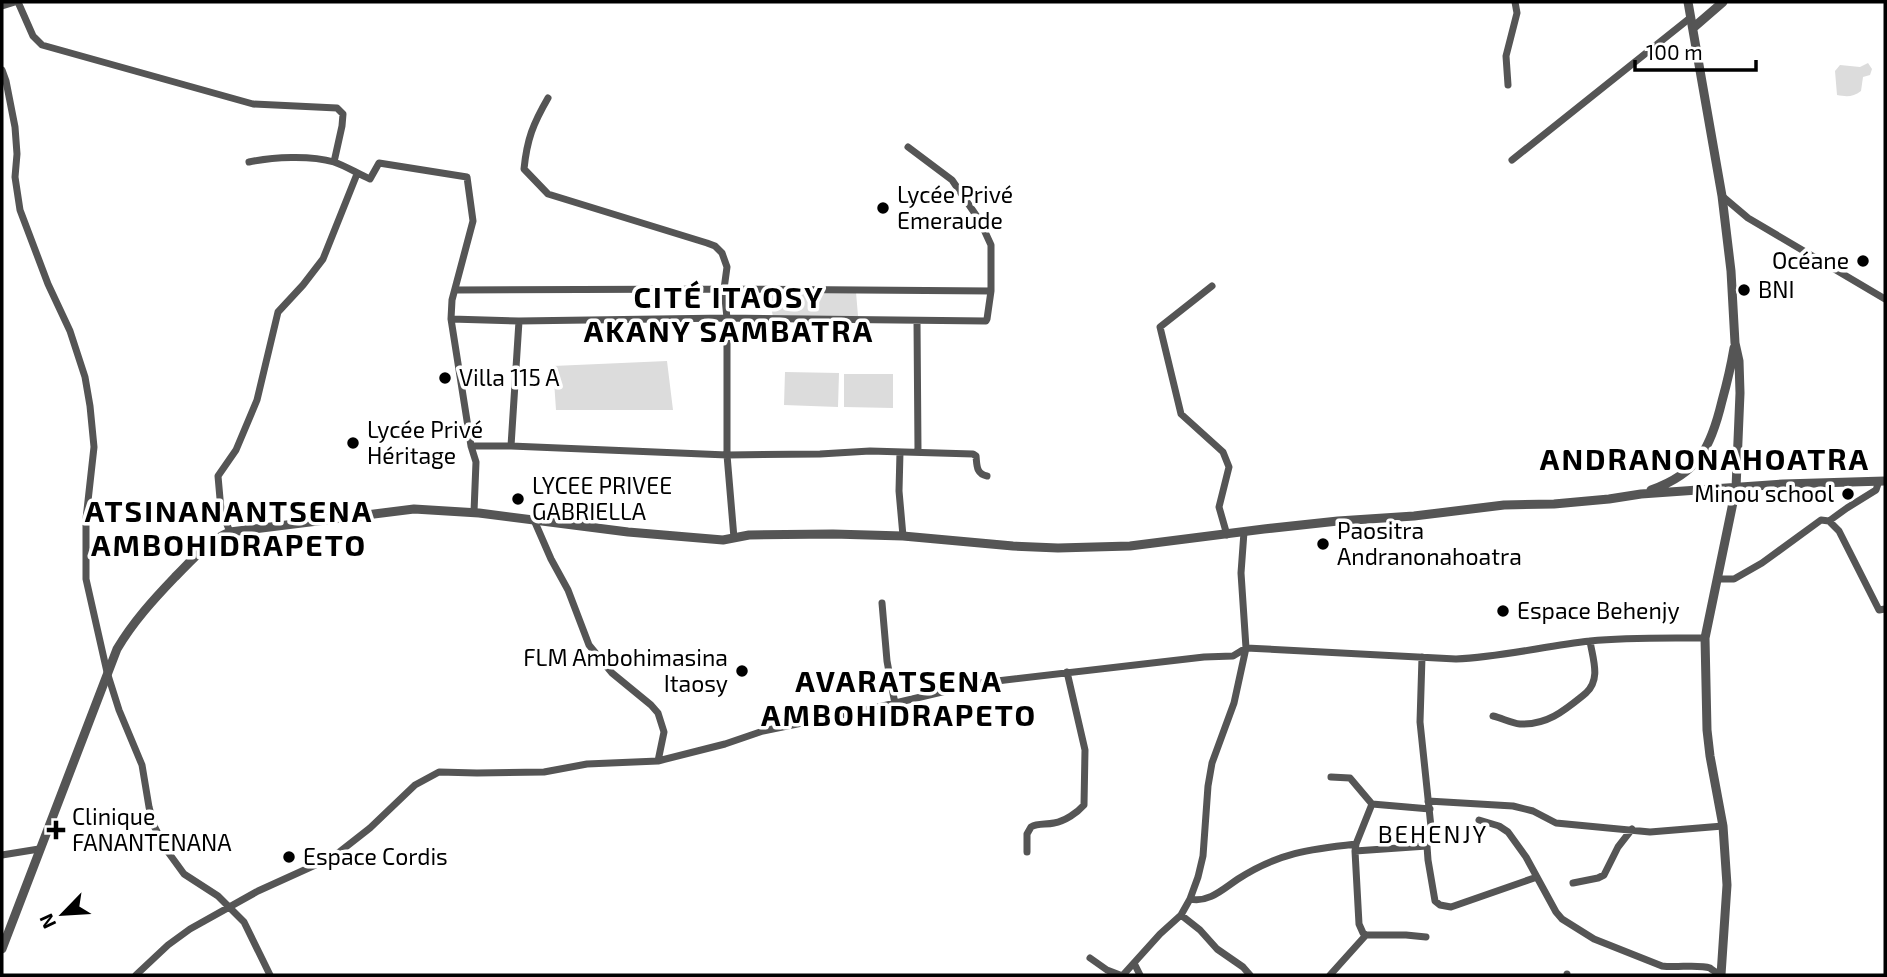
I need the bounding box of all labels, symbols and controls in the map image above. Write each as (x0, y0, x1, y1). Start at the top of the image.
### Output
scale bar (1635, 28, 1756, 72)
text: 100 m (1646, 39, 1703, 64)
place label: Lycée Privé Emeraude (897, 180, 1013, 234)
marker: Lycée Privé Emeraude (875, 200, 891, 216)
place label: Océane (1772, 246, 1849, 274)
marker: Océane (1855, 253, 1871, 269)
place label: BNI (1758, 275, 1795, 303)
district label: CITÉ ITAOSY AKANY SAMBATRA (584, 278, 874, 348)
marker: BNI (1736, 282, 1752, 298)
place label: Villa 115 A (459, 363, 560, 391)
marker: Villa 115 A (437, 370, 453, 386)
place label: Lycée Privé Héritage (367, 415, 483, 469)
marker: Lycée Privé Héritage (345, 435, 361, 451)
district label: ANDRANONAHOATRA (1540, 440, 1870, 476)
place label: LYCEE PRIVEE GABRIELLA (532, 471, 672, 525)
place label: Minou school (1694, 479, 1834, 507)
marker: Minou school (1840, 486, 1856, 502)
marker: LYCEE PRIVEE GABRIELLA (510, 491, 526, 507)
district label: ATSINANANTSENA AMBOHIDRAPETO (85, 492, 373, 562)
place label: Paositra Andranonahoatra (1337, 516, 1522, 570)
marker: Paositra Andranonahoatra (1315, 536, 1331, 552)
place label: Espace Behenjy (1517, 596, 1680, 624)
marker: Espace Behenjy (1495, 603, 1511, 619)
place label: FLM Ambohimasina Itaosy (523, 643, 728, 697)
district label: AVARATSENA AMBOHIDRAPETO (761, 662, 1037, 732)
marker: FLM Ambohimasina Itaosy (734, 663, 750, 679)
place label: Clinique FANANTENANA (72, 802, 232, 856)
district label: BEHENJY (1378, 819, 1488, 848)
marker: Clinique FANANTENANA (46, 820, 66, 840)
place label: Espace Cordis (303, 842, 448, 870)
marker: Espace Cordis (281, 849, 297, 865)
north arrow (28, 879, 98, 949)
text: N (34, 910, 60, 932)

